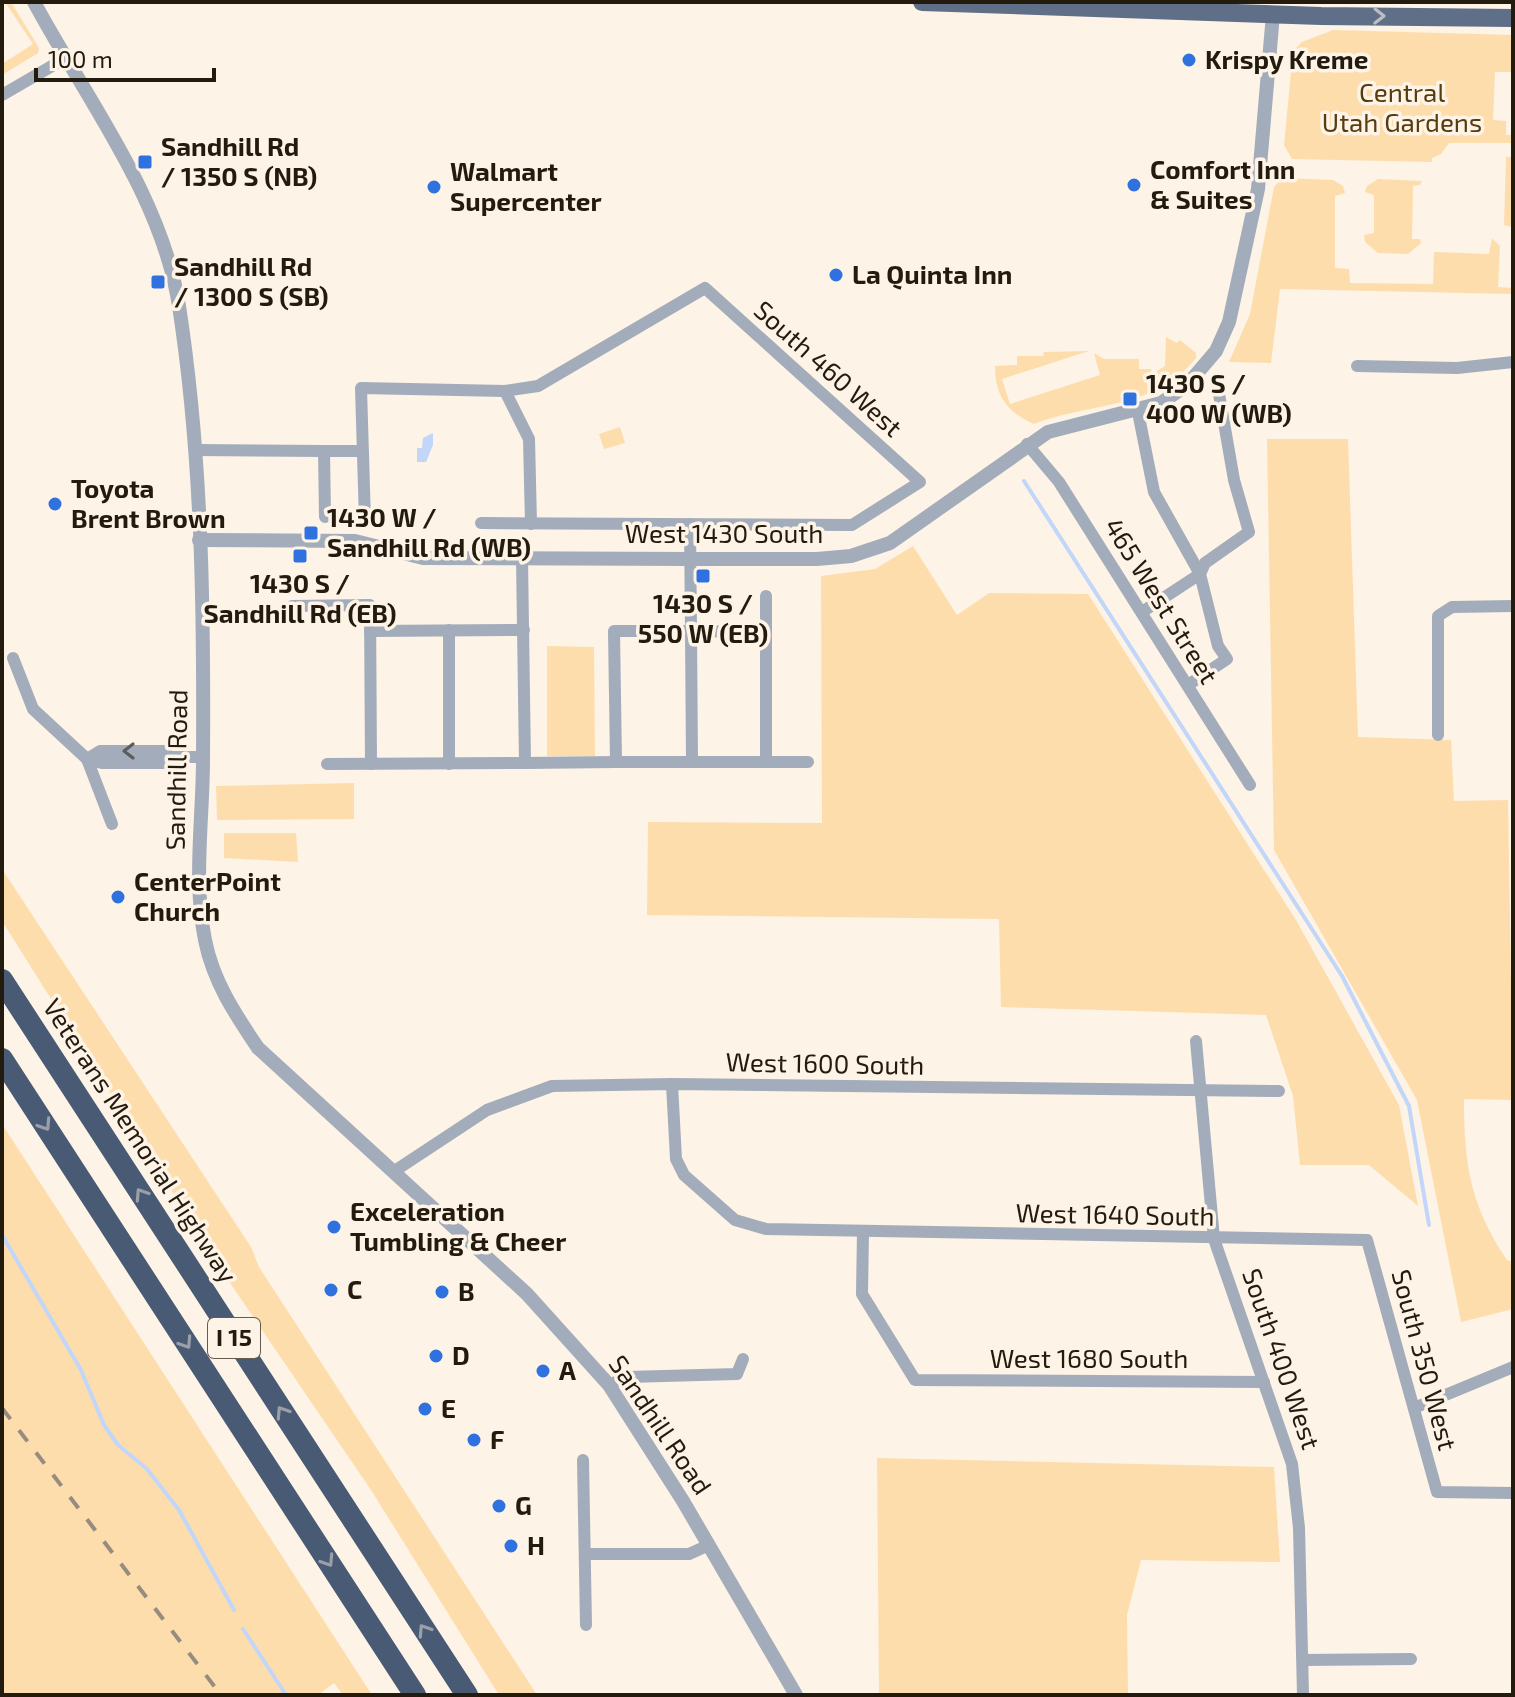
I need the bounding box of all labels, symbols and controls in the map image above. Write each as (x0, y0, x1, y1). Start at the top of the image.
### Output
one-way arrow (1373, 7, 1386, 25)
scale bar (36, 32, 214, 82)
place label: Krispy Kreme (1205, 43, 1368, 75)
text: 100 m (48, 44, 113, 73)
marker: Krispy Kreme (1180, 51, 1198, 69)
park label: Central Utah Gardens (1322, 76, 1482, 137)
place label: Sandhill Rd / 1350 S (NB) (161, 130, 317, 191)
marker: Sandhill Rd / 1350 S (NB) (136, 153, 154, 171)
place label: Comfort Inn & Suites (1150, 153, 1295, 214)
place label: Walmart Supercenter (450, 155, 602, 216)
marker: Comfort Inn & Suites (1125, 176, 1143, 194)
marker: Walmart Supercenter (425, 178, 443, 196)
place label: Sandhill Rd / 1300 S (SB) (174, 250, 329, 311)
place label: La Quinta Inn (852, 258, 1012, 290)
marker: La Quinta Inn (827, 266, 845, 284)
marker: Sandhill Rd / 1300 S (SB) (149, 273, 167, 291)
street label: South 460 West (749, 293, 909, 442)
place label: 1430 S / 400 W (WB) (1146, 367, 1292, 428)
marker: 1430 S / 400 W (WB) (1121, 390, 1139, 408)
place label: Toyota Brent Brown (71, 472, 226, 533)
marker: Toyota Brent Brown (46, 495, 64, 513)
place label: 1430 W / Sandhill Rd (WB) (327, 501, 531, 562)
street label: 465 West Street (1099, 512, 1226, 689)
street label: West 1430 South (625, 517, 823, 548)
marker: 1430 W / Sandhill Rd (WB) (302, 524, 320, 542)
marker: 1430 S / Sandhill Rd (EB) (291, 547, 309, 565)
place label: 1430 S / Sandhill Rd (EB) (204, 567, 396, 628)
marker: 1430 S / 550 W (EB) (694, 567, 712, 585)
place label: 1430 S / 550 W (EB) (638, 587, 768, 648)
street label: Sandhill Road (159, 689, 192, 851)
one-way arrow (122, 742, 135, 760)
place label: CenterPoint Church (134, 865, 281, 926)
marker: CenterPoint Church (109, 888, 127, 906)
street label: Veterans Memorial Highway (38, 992, 245, 1288)
street label: West 1600 South (725, 1045, 925, 1080)
one-way arrow (35, 1116, 50, 1130)
one-way arrow (135, 1188, 150, 1202)
place label: Exceleration Tumbling & Cheer (350, 1195, 566, 1256)
street label: West 1640 South (1015, 1196, 1215, 1231)
marker: Exceleration Tumbling & Cheer (325, 1218, 343, 1236)
street label: South 400 West (1237, 1264, 1328, 1453)
street label: South 350 West (1386, 1266, 1464, 1453)
place label: C (347, 1273, 362, 1304)
place label: B (458, 1275, 475, 1306)
marker: C (322, 1281, 340, 1299)
marker: B (433, 1283, 451, 1301)
road number: I 15 (208, 1318, 260, 1358)
one-way arrow (177, 1334, 192, 1348)
place label: D (452, 1339, 470, 1370)
street label: West 1680 South (990, 1342, 1188, 1373)
marker: D (427, 1347, 445, 1365)
street label: Sandhill Road (603, 1349, 719, 1500)
place label: A (559, 1354, 576, 1385)
marker: A (534, 1362, 552, 1380)
place label: E (441, 1392, 456, 1423)
marker: E (416, 1400, 434, 1418)
one-way arrow (277, 1406, 292, 1420)
place label: F (490, 1423, 504, 1454)
marker: F (465, 1431, 483, 1449)
place label: G (515, 1489, 532, 1520)
marker: G (490, 1497, 508, 1515)
place label: H (527, 1529, 545, 1560)
marker: H (502, 1537, 520, 1555)
one-way arrow (318, 1552, 333, 1566)
one-way arrow (419, 1624, 434, 1638)

